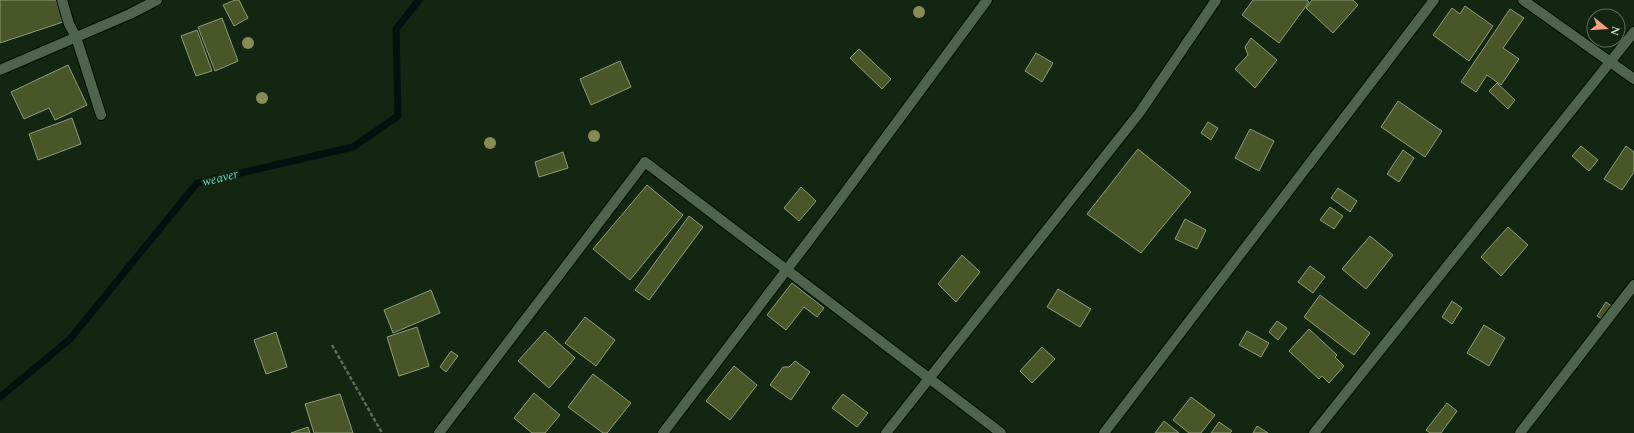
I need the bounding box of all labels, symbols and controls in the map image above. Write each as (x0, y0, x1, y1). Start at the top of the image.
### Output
north arrow (1586, 8, 1626, 48)
text: N (1606, 24, 1625, 38)
water label: weaver (200, 164, 241, 192)

